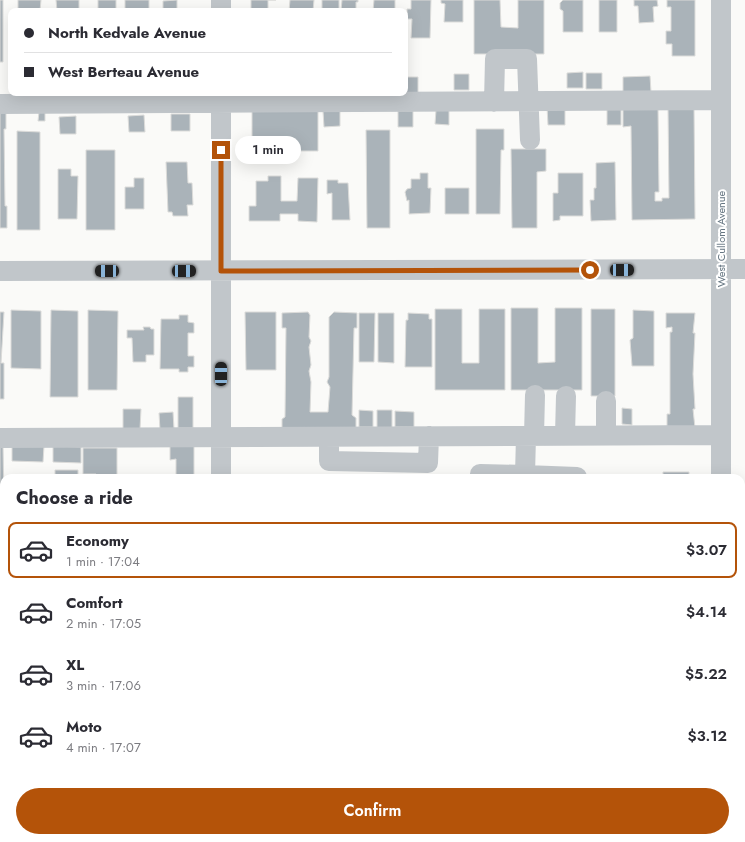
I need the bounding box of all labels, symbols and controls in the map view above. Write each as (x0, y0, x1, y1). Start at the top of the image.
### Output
text: North Kedvale Avenue (48, 22, 206, 44)
text: West Berteau Avenue (48, 61, 199, 83)
callout: 1 min (235, 136, 301, 164)
text: 1 min (252, 140, 284, 159)
route end (212, 141, 230, 159)
street label: West Cullom Avenue (713, 190, 729, 287)
route start (581, 261, 599, 279)
car (610, 264, 634, 276)
car (95, 265, 119, 277)
car (172, 265, 196, 277)
car (215, 362, 227, 386)
text: Choose a ride (16, 485, 133, 511)
text: Economy (66, 530, 129, 552)
icon: car (18, 532, 54, 568)
text: $3.07 (686, 539, 727, 561)
text: 1 min · 17:04 (66, 552, 140, 571)
text: Comfort (66, 592, 123, 614)
icon: car (18, 594, 54, 630)
text: $4.14 (686, 601, 727, 623)
text: 2 min · 17:05 (66, 614, 141, 633)
text: XL (66, 654, 84, 676)
icon: car (18, 656, 54, 692)
text: $5.22 (685, 663, 727, 685)
text: 3 min · 17:06 (66, 676, 141, 695)
text: Moto (66, 716, 102, 738)
icon: car (18, 718, 54, 754)
text: $3.12 (688, 725, 727, 747)
text: 4 min · 17:07 (66, 738, 141, 757)
button: Confirm (16, 788, 729, 834)

